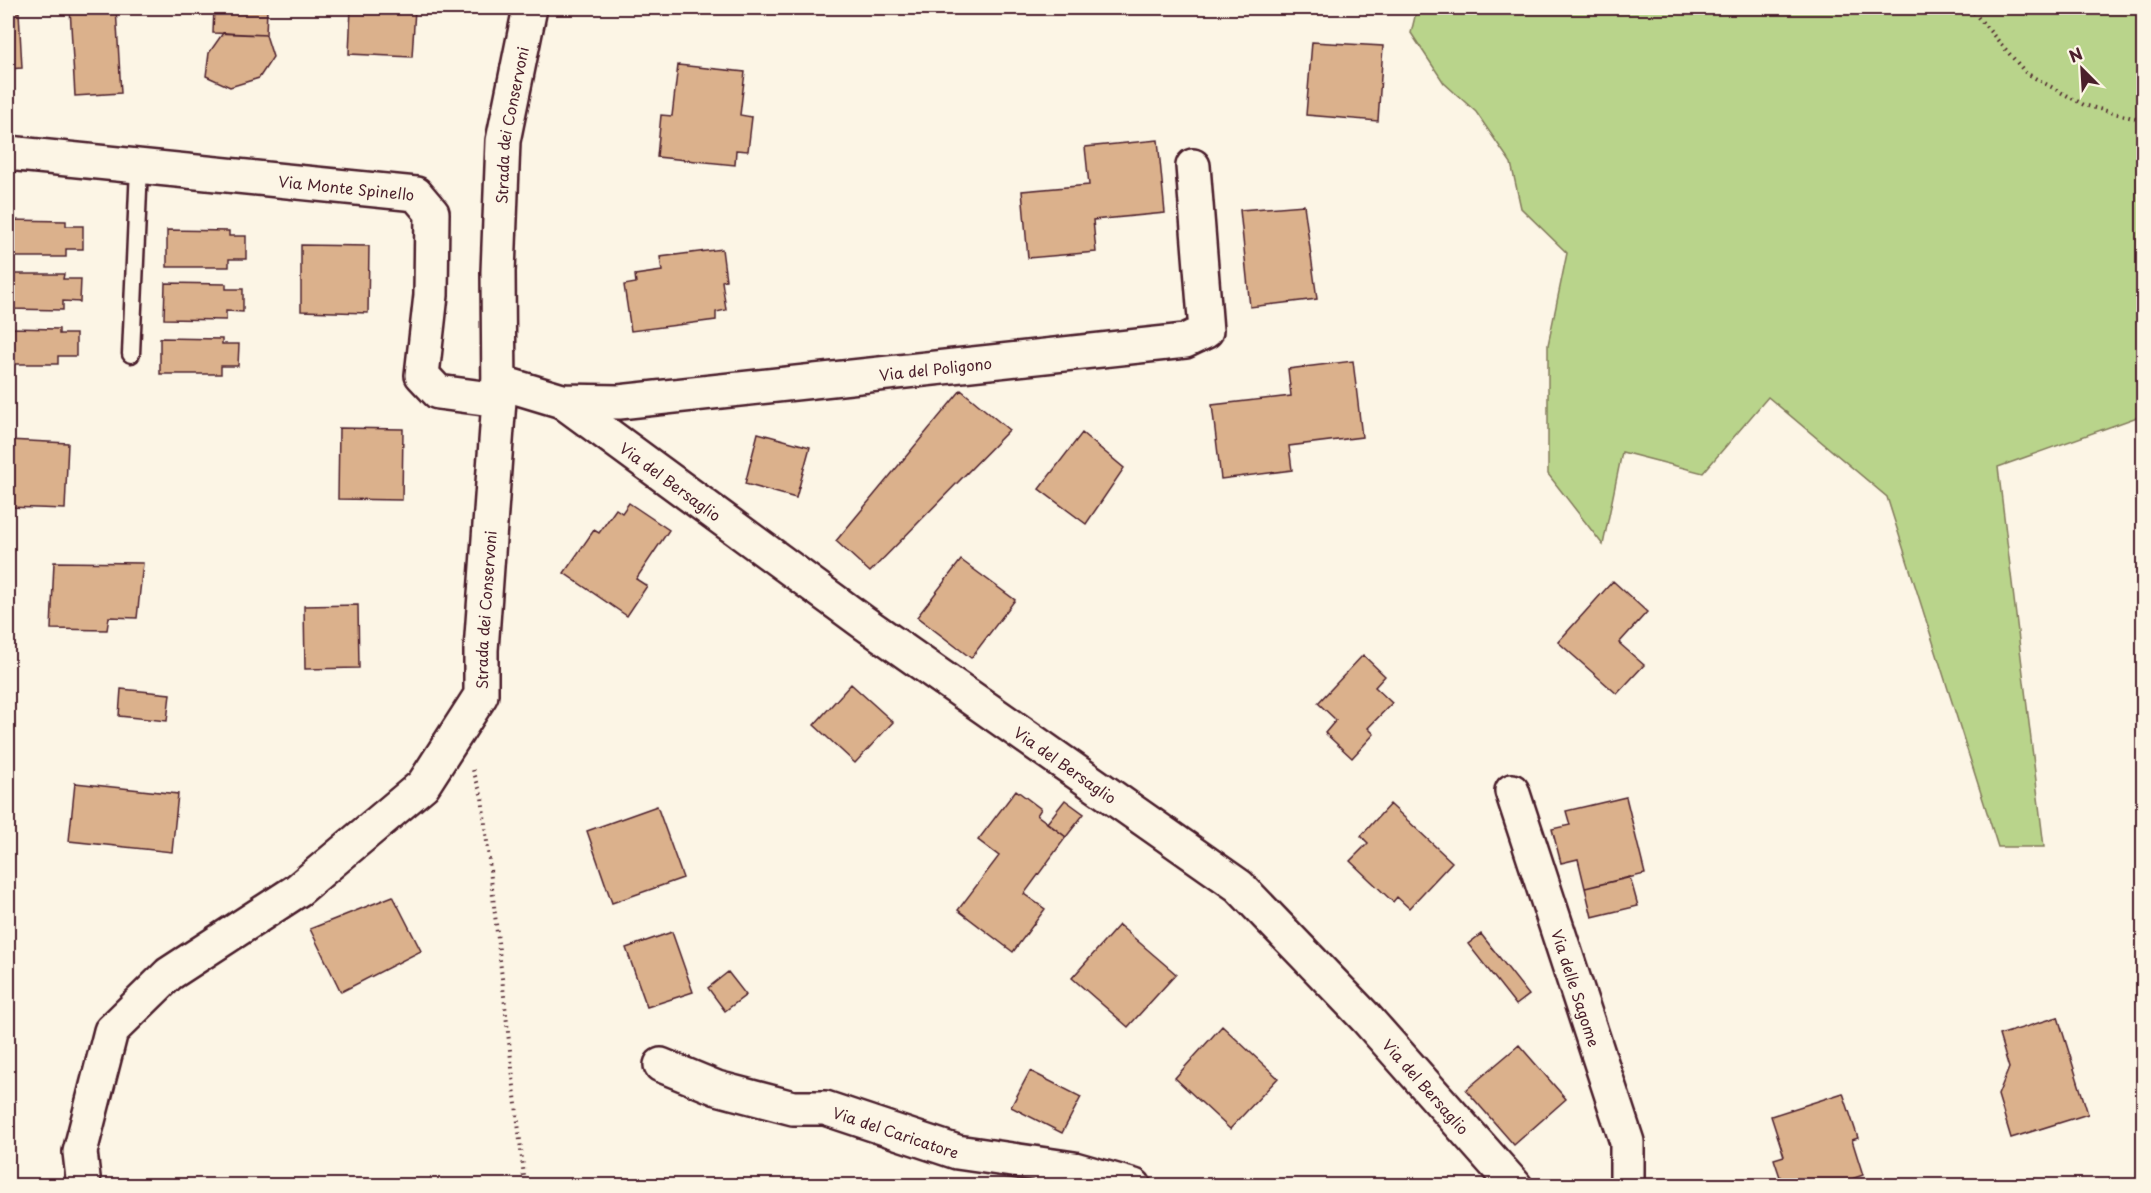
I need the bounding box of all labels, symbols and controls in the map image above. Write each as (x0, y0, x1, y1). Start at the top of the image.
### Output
north arrow (2052, 39, 2112, 99)
text: N (2065, 41, 2086, 68)
street label: Strada dei Conservoni (489, 45, 533, 204)
street label: Via Monte Spinello (277, 169, 415, 205)
street label: Via del Poligono (878, 350, 993, 385)
street label: Via del Bersaglio (615, 436, 726, 526)
street label: Strada dei Conservoni (470, 530, 501, 689)
street label: Via del Bersaglio (1010, 720, 1122, 808)
street label: Via delle Sagome (1546, 926, 1606, 1050)
street label: Via del Bersaglio (1378, 1033, 1475, 1139)
street label: Via del Caricatore (830, 1100, 962, 1163)

